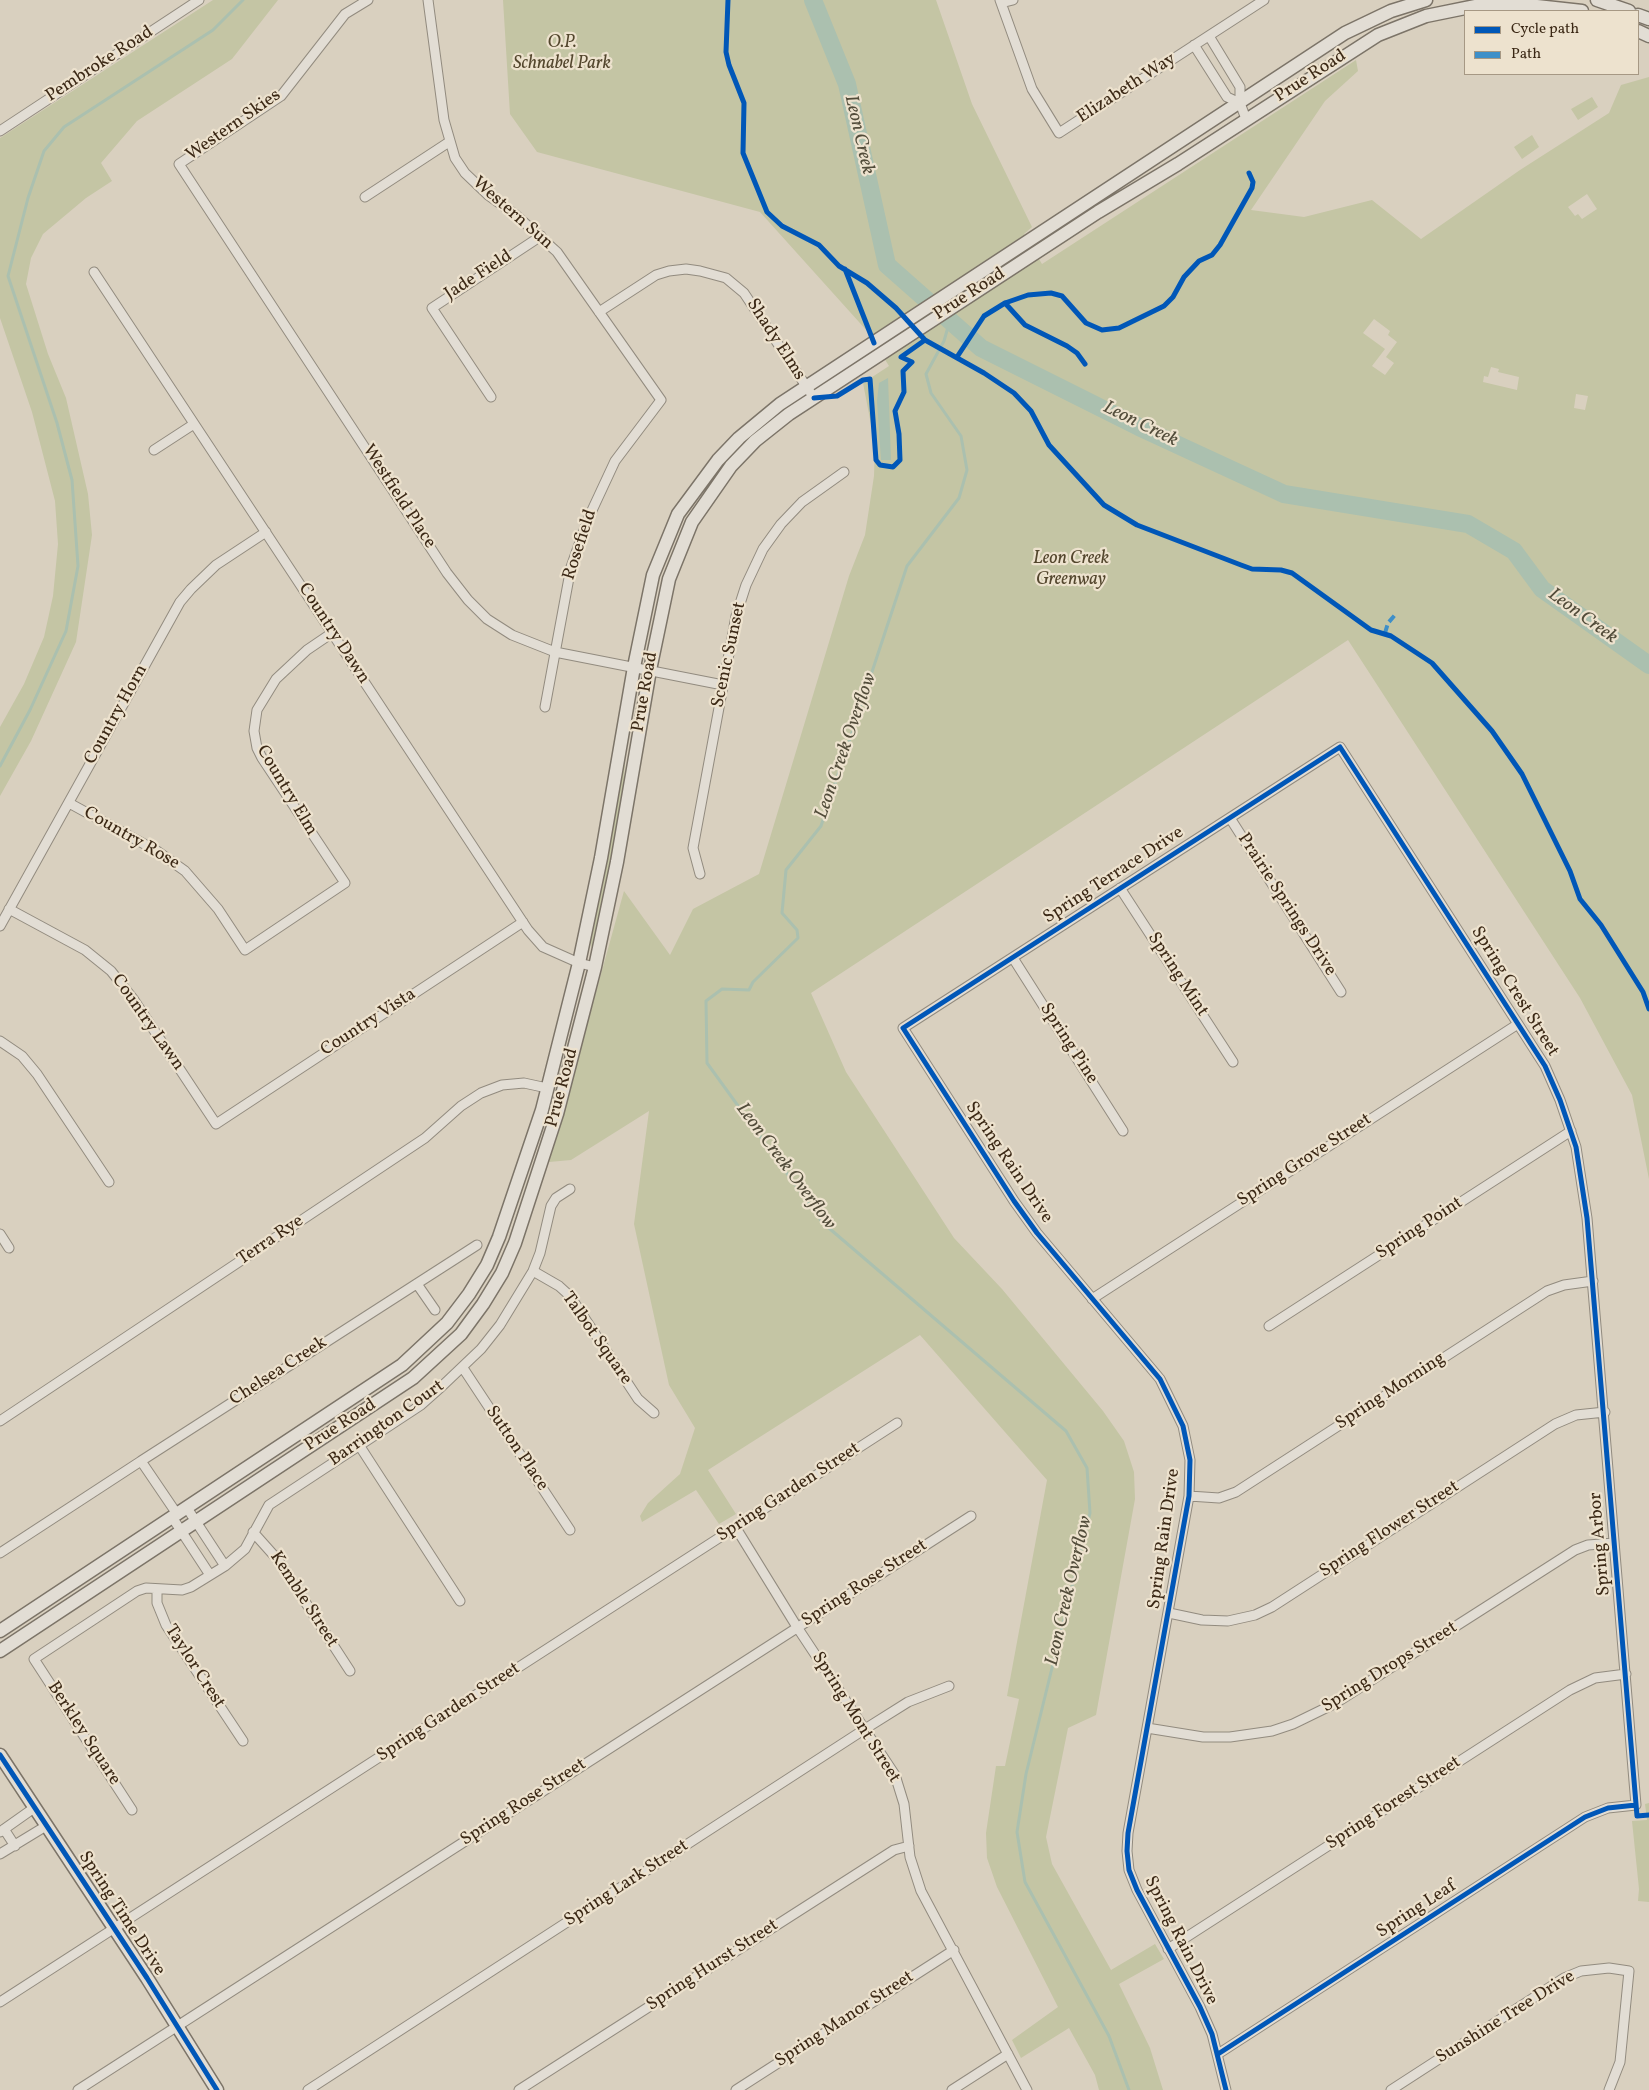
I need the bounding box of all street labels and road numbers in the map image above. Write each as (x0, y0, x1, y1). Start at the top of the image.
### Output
street label: Pembroke Road (42, 22, 158, 108)
street label: Prue Road (1271, 46, 1351, 108)
street label: Elizabeth Way (1073, 49, 1181, 129)
street label: Western Skies (182, 85, 286, 167)
street label: Western Sun (467, 173, 557, 255)
street label: Jade Field (441, 246, 517, 306)
street label: Prue Road (930, 264, 1010, 326)
street label: Shady Elms (741, 295, 809, 385)
street label: Westfield Place (356, 441, 440, 553)
street label: Rosefield (559, 507, 603, 583)
street label: Country Dawn (292, 580, 374, 688)
street label: Scenic Sunset (708, 600, 752, 710)
street label: Prue Road (628, 650, 664, 734)
street label: Country Horn (81, 661, 153, 769)
street label: Country Elm (251, 742, 321, 840)
street label: Country Rose (79, 803, 183, 875)
street label: Spring Terrace Drive (1040, 823, 1188, 929)
street label: Prairie Springs Drive (1232, 830, 1340, 980)
street label: Spring Crest Street (1465, 923, 1563, 1061)
street label: Spring Mint (1142, 929, 1212, 1021)
street label: Country Lawn (106, 971, 188, 1075)
street label: Country Vista (317, 984, 421, 1062)
street label: Spring Pine (1034, 1000, 1102, 1088)
street label: Prue Road (542, 1046, 584, 1130)
street label: Spring Rain Drive (959, 1098, 1057, 1228)
street label: Spring Grove Street (1234, 1110, 1376, 1212)
street label: Spring Point (1373, 1193, 1467, 1265)
street label: Terra Rye (234, 1211, 308, 1271)
street label: Talbot Square (556, 1289, 636, 1389)
street label: Chelsea Creek (226, 1333, 332, 1411)
street label: Spring Morning (1332, 1349, 1450, 1435)
street label: Barrington Court (325, 1376, 449, 1472)
street label: Prue Road (301, 1395, 381, 1457)
street label: Sutton Place (480, 1402, 552, 1496)
street label: Spring Garden Street (713, 1439, 865, 1547)
street label: Spring Rain Drive (1144, 1467, 1186, 1611)
street label: Spring Flower Street (1316, 1477, 1464, 1583)
street label: Spring Arbor (1586, 1491, 1616, 1597)
street label: Spring Rose Street (798, 1535, 932, 1633)
street label: Kemble Street (264, 1548, 342, 1652)
street label: Spring Drops Street (1318, 1618, 1462, 1718)
street label: Taylor Crest (159, 1621, 229, 1713)
street label: Spring Mont Street (806, 1648, 904, 1788)
street label: Spring Garden Street (373, 1659, 525, 1767)
street label: Berkley Square (42, 1678, 124, 1790)
street label: Spring Forest Street (1323, 1752, 1465, 1856)
street label: Spring Rose Street (457, 1754, 591, 1852)
street label: Spring Lark Street (561, 1836, 693, 1932)
street label: Spring Time Drive (73, 1848, 169, 1980)
street label: Spring Rain Drive (1138, 1873, 1222, 2009)
street label: Spring Leaf (1373, 1876, 1461, 1944)
street label: Spring Hurst Street (643, 1915, 783, 2017)
street label: Spring Manor Street (772, 1967, 918, 2073)
street label: Sunshine Tree Drive (1433, 1967, 1579, 2069)

